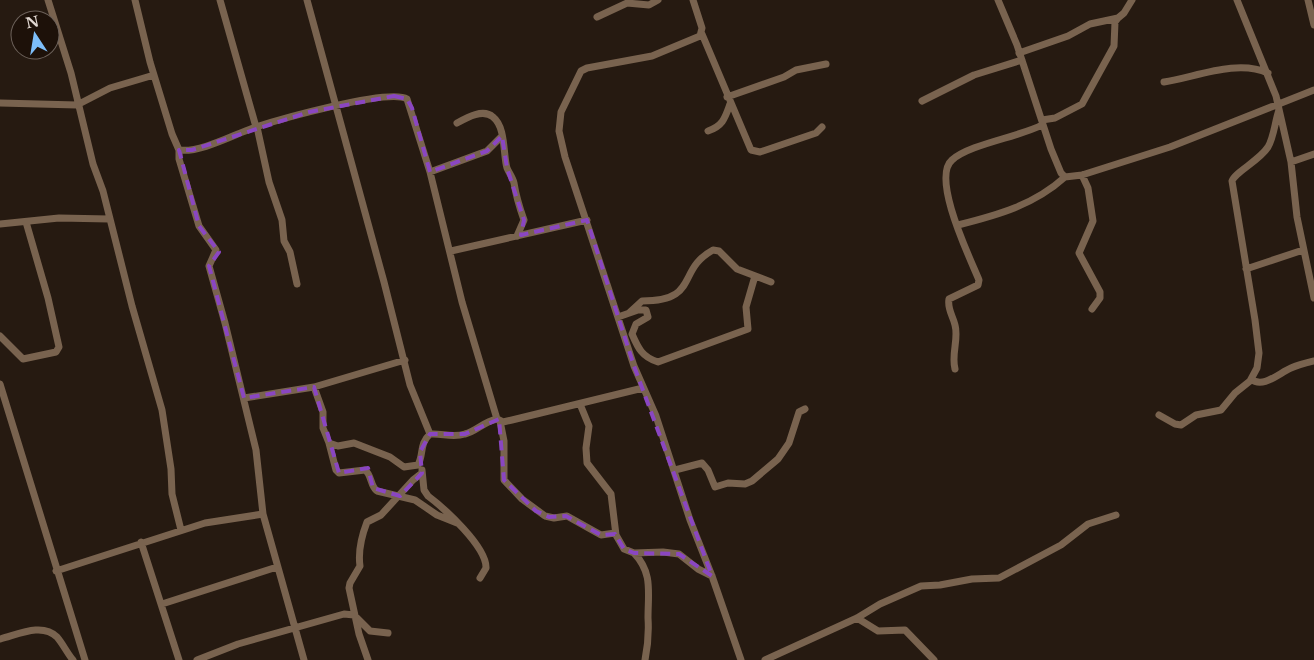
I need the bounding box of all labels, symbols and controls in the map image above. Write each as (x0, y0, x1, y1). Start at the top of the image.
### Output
north arrow (10, 10, 60, 60)
text: N (24, 12, 41, 32)

